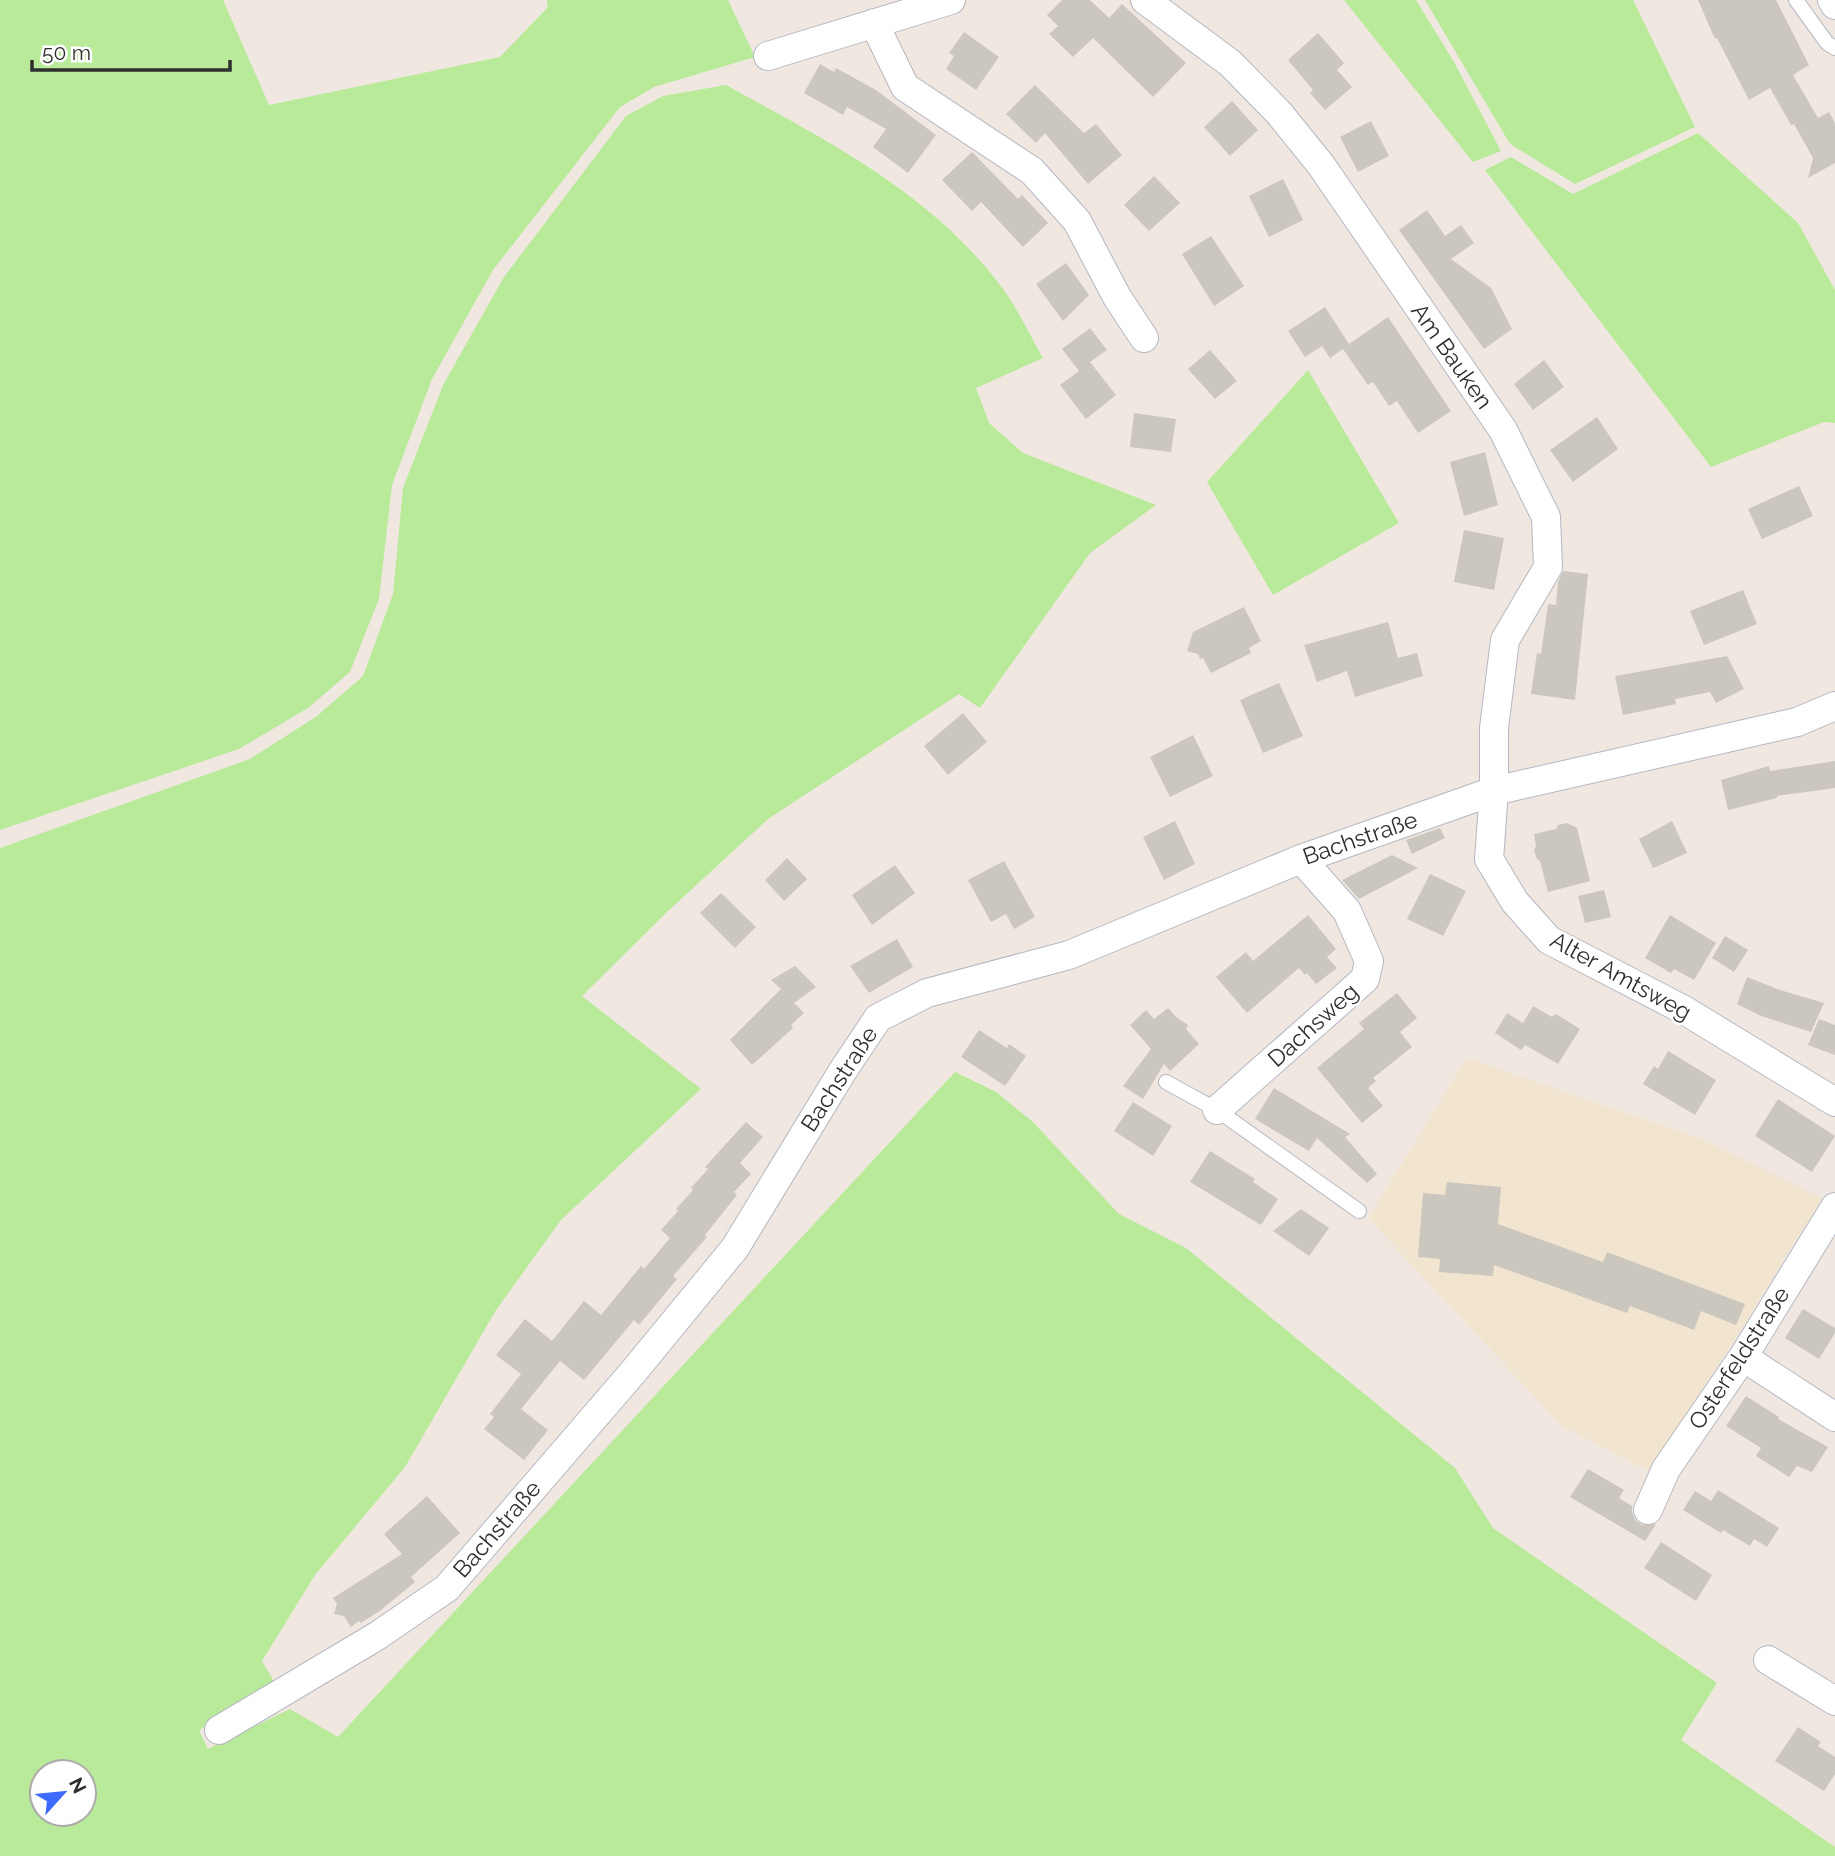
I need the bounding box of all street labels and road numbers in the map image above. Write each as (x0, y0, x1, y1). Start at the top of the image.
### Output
street label: Am Bauken (1406, 298, 1499, 414)
street label: Bachstraße (1299, 805, 1421, 870)
street label: Alter Amtsweg (1546, 926, 1696, 1025)
street label: Dachsweg (1262, 977, 1363, 1072)
street label: Bachstraße (795, 1021, 882, 1136)
street label: Osterfeldstraße (1683, 1281, 1795, 1434)
street label: Bachstraße (447, 1475, 546, 1583)

